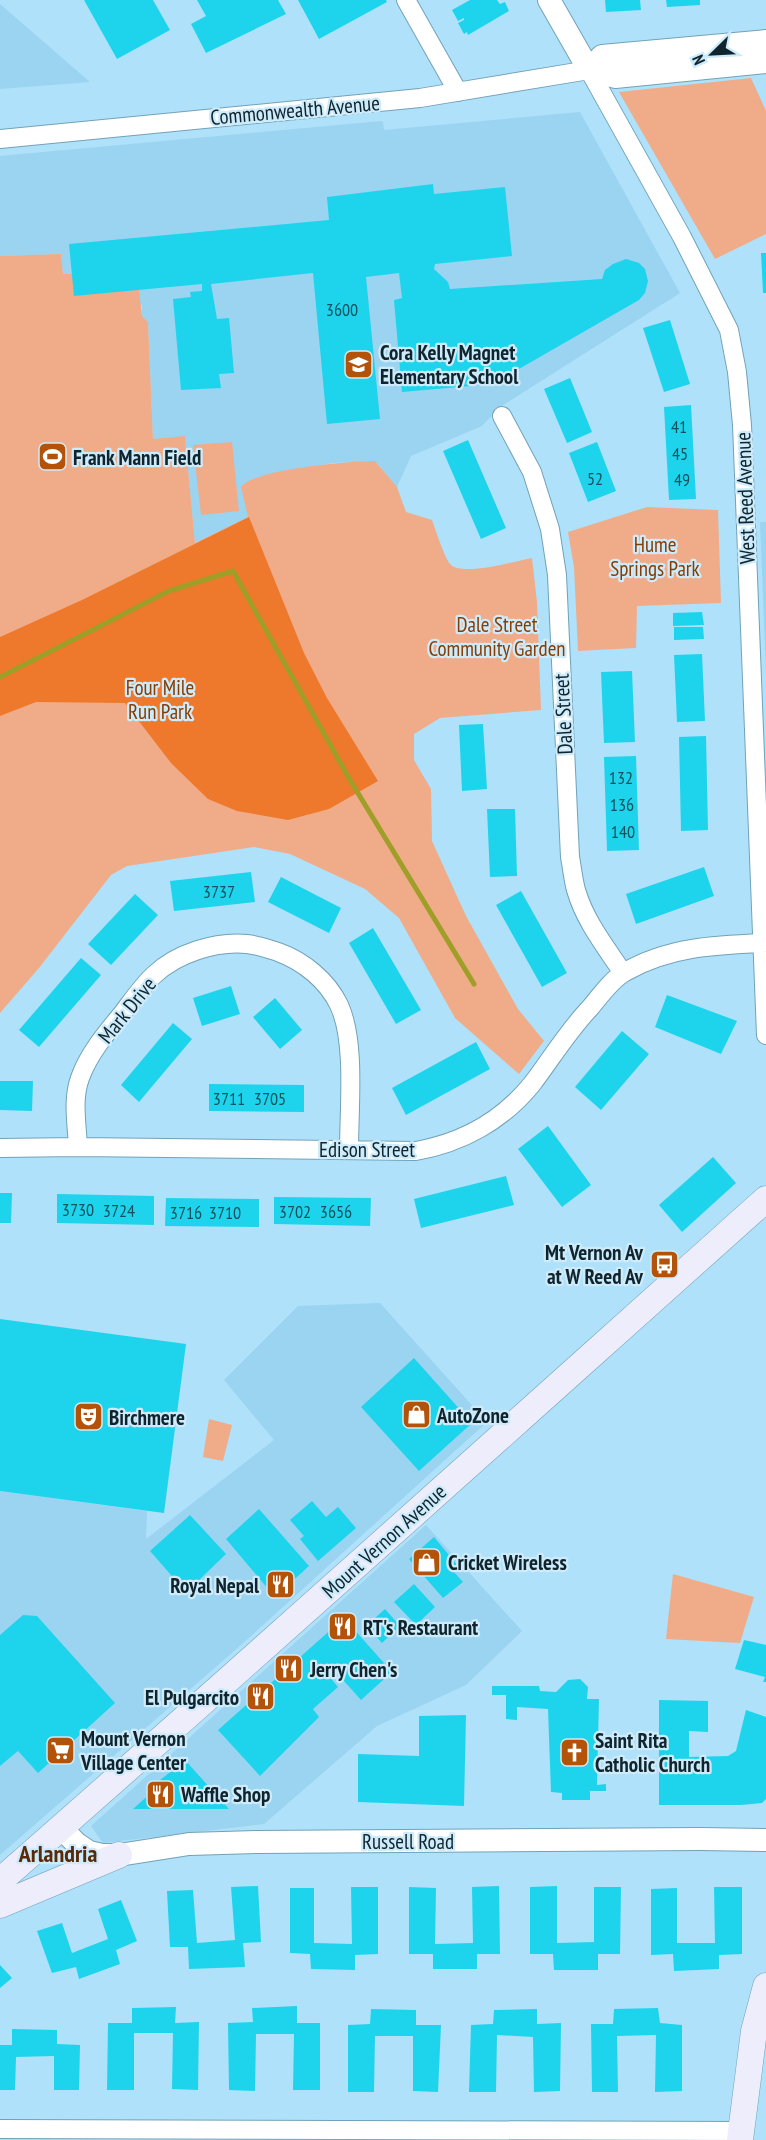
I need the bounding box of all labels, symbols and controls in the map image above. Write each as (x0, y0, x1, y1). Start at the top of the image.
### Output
north arrow (682, 24, 742, 84)
text: N (687, 52, 709, 68)
street label: Commonwealth Avenue (209, 89, 381, 131)
house number: 3600 (326, 298, 358, 321)
place label: Cora Kelly Magnet Elementary School (380, 339, 519, 390)
school or university icon: Cora Kelly Magnet Elementary School (343, 348, 375, 380)
house number: 41 (671, 415, 687, 438)
street label: West Reed Avenue (729, 432, 761, 564)
sports icon: Frank Mann Field (36, 441, 68, 473)
house number: 45 (672, 442, 688, 465)
place label: Frank Mann Field (73, 444, 201, 471)
house number: 52 (587, 467, 603, 490)
house number: 49 (674, 468, 690, 491)
park label: Hume Springs Park (610, 531, 700, 582)
park label: Dale Street Community Garden (428, 611, 566, 662)
street label: Dale Street (547, 673, 579, 755)
park label: Four Mile Run Park (126, 674, 194, 725)
house number: 132 (609, 766, 633, 789)
house number: 136 (610, 793, 634, 816)
house number: 140 (611, 820, 635, 843)
house number: 3737 (203, 880, 235, 903)
street label: Mark Drive (92, 971, 162, 1049)
house number: 3711 (213, 1087, 245, 1110)
house number: 3705 (254, 1087, 286, 1110)
street label: Edison Street (319, 1136, 415, 1163)
house number: 3730 (62, 1198, 94, 1221)
house number: 3724 (103, 1199, 135, 1222)
house number: 3702 (279, 1200, 311, 1223)
house number: 3656 (320, 1200, 352, 1223)
house number: 3716 (170, 1201, 202, 1224)
house number: 3710 (209, 1201, 241, 1224)
place label: Mt Vernon Av at W Reed Av (545, 1239, 644, 1290)
bus stop icon: Mt Vernon Av at W Reed Av (648, 1248, 680, 1280)
shop icon: AutoZone (400, 1399, 432, 1431)
theatre icon: Birchmere (72, 1401, 104, 1433)
place label: AutoZone (436, 1402, 509, 1429)
place label: Birchmere (109, 1404, 185, 1431)
street label: Mount Vernon Avenue (316, 1478, 452, 1604)
shop icon: Cricket Wireless (411, 1546, 443, 1578)
place label: Cricket Wireless (448, 1549, 567, 1576)
restaurant icon: Royal Nepal (264, 1569, 296, 1601)
place label: Royal Nepal (170, 1572, 260, 1599)
restaurant icon: RT's Restaurant (326, 1611, 358, 1643)
place label: RT's Restaurant (363, 1614, 478, 1641)
restaurant icon: Jerry Chen's (273, 1653, 305, 1685)
place label: Jerry Chen's (309, 1656, 397, 1683)
restaurant icon: El Pulgarcito (244, 1681, 276, 1713)
place label: El Pulgarcito (145, 1684, 239, 1711)
place label: Mount Vernon Village Center (80, 1725, 187, 1776)
place label: Saint Rita Catholic Church (595, 1727, 710, 1778)
supermarket icon: Mount Vernon Village Center (44, 1734, 76, 1766)
church icon: Saint Rita Catholic Church (558, 1736, 590, 1768)
restaurant icon: Waffle Shop (144, 1778, 176, 1810)
place label: Waffle Shop (180, 1781, 270, 1808)
street label: Russell Road (362, 1828, 454, 1855)
district label: Arlandria (18, 1838, 97, 1869)

